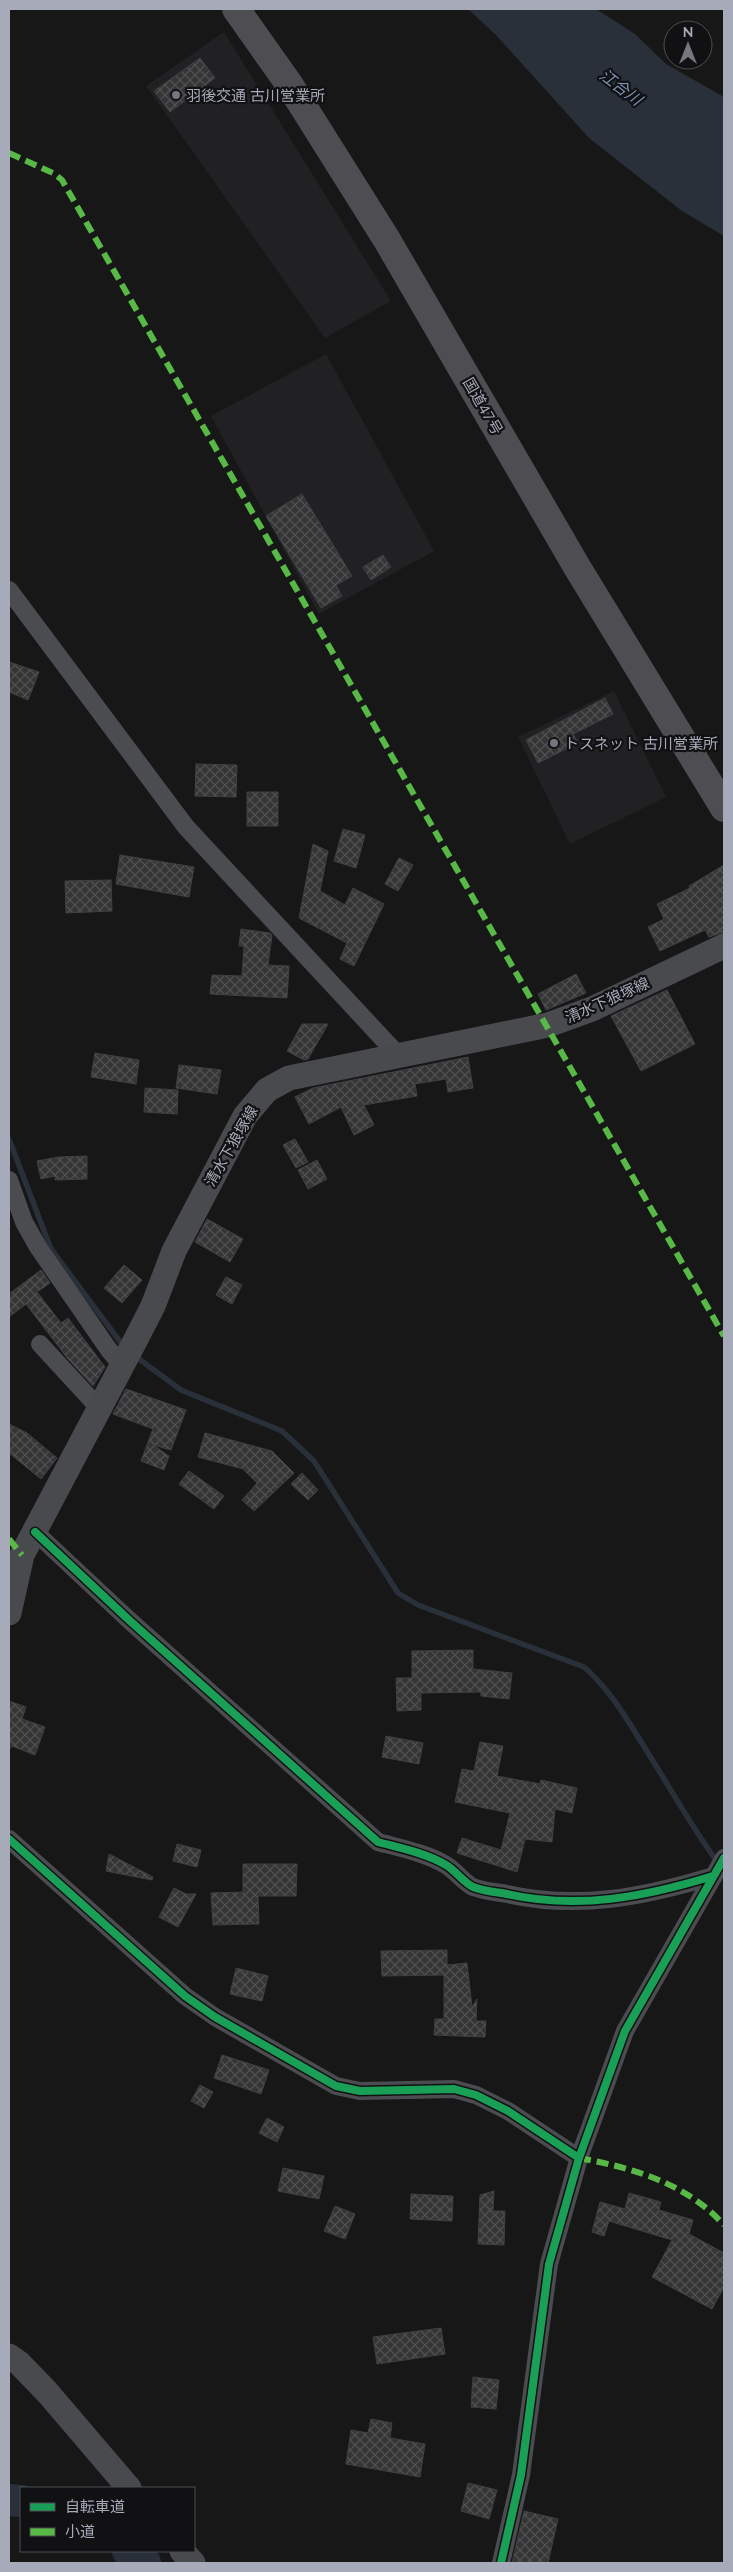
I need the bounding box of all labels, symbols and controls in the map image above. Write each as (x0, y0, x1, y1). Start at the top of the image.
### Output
north arrow (663, 20, 713, 70)
text: N (683, 23, 693, 41)
water label: 江合川 (596, 65, 648, 111)
place label: 羽後交通 古川営業所 (186, 86, 325, 105)
marker: 羽後交通 古川営業所 (170, 89, 182, 101)
street label: 国道47号 (459, 374, 507, 438)
place label: トスネット 古川営業所 (564, 734, 718, 753)
marker: トスネット 古川営業所 (548, 737, 560, 749)
street label: 清水下狼塚線 (562, 973, 652, 1027)
street label: 清水下狼塚線 (200, 1102, 262, 1190)
legend (20, 2487, 195, 2552)
text: 自転車道 (65, 2497, 125, 2516)
text: 小道 (65, 2522, 95, 2541)

